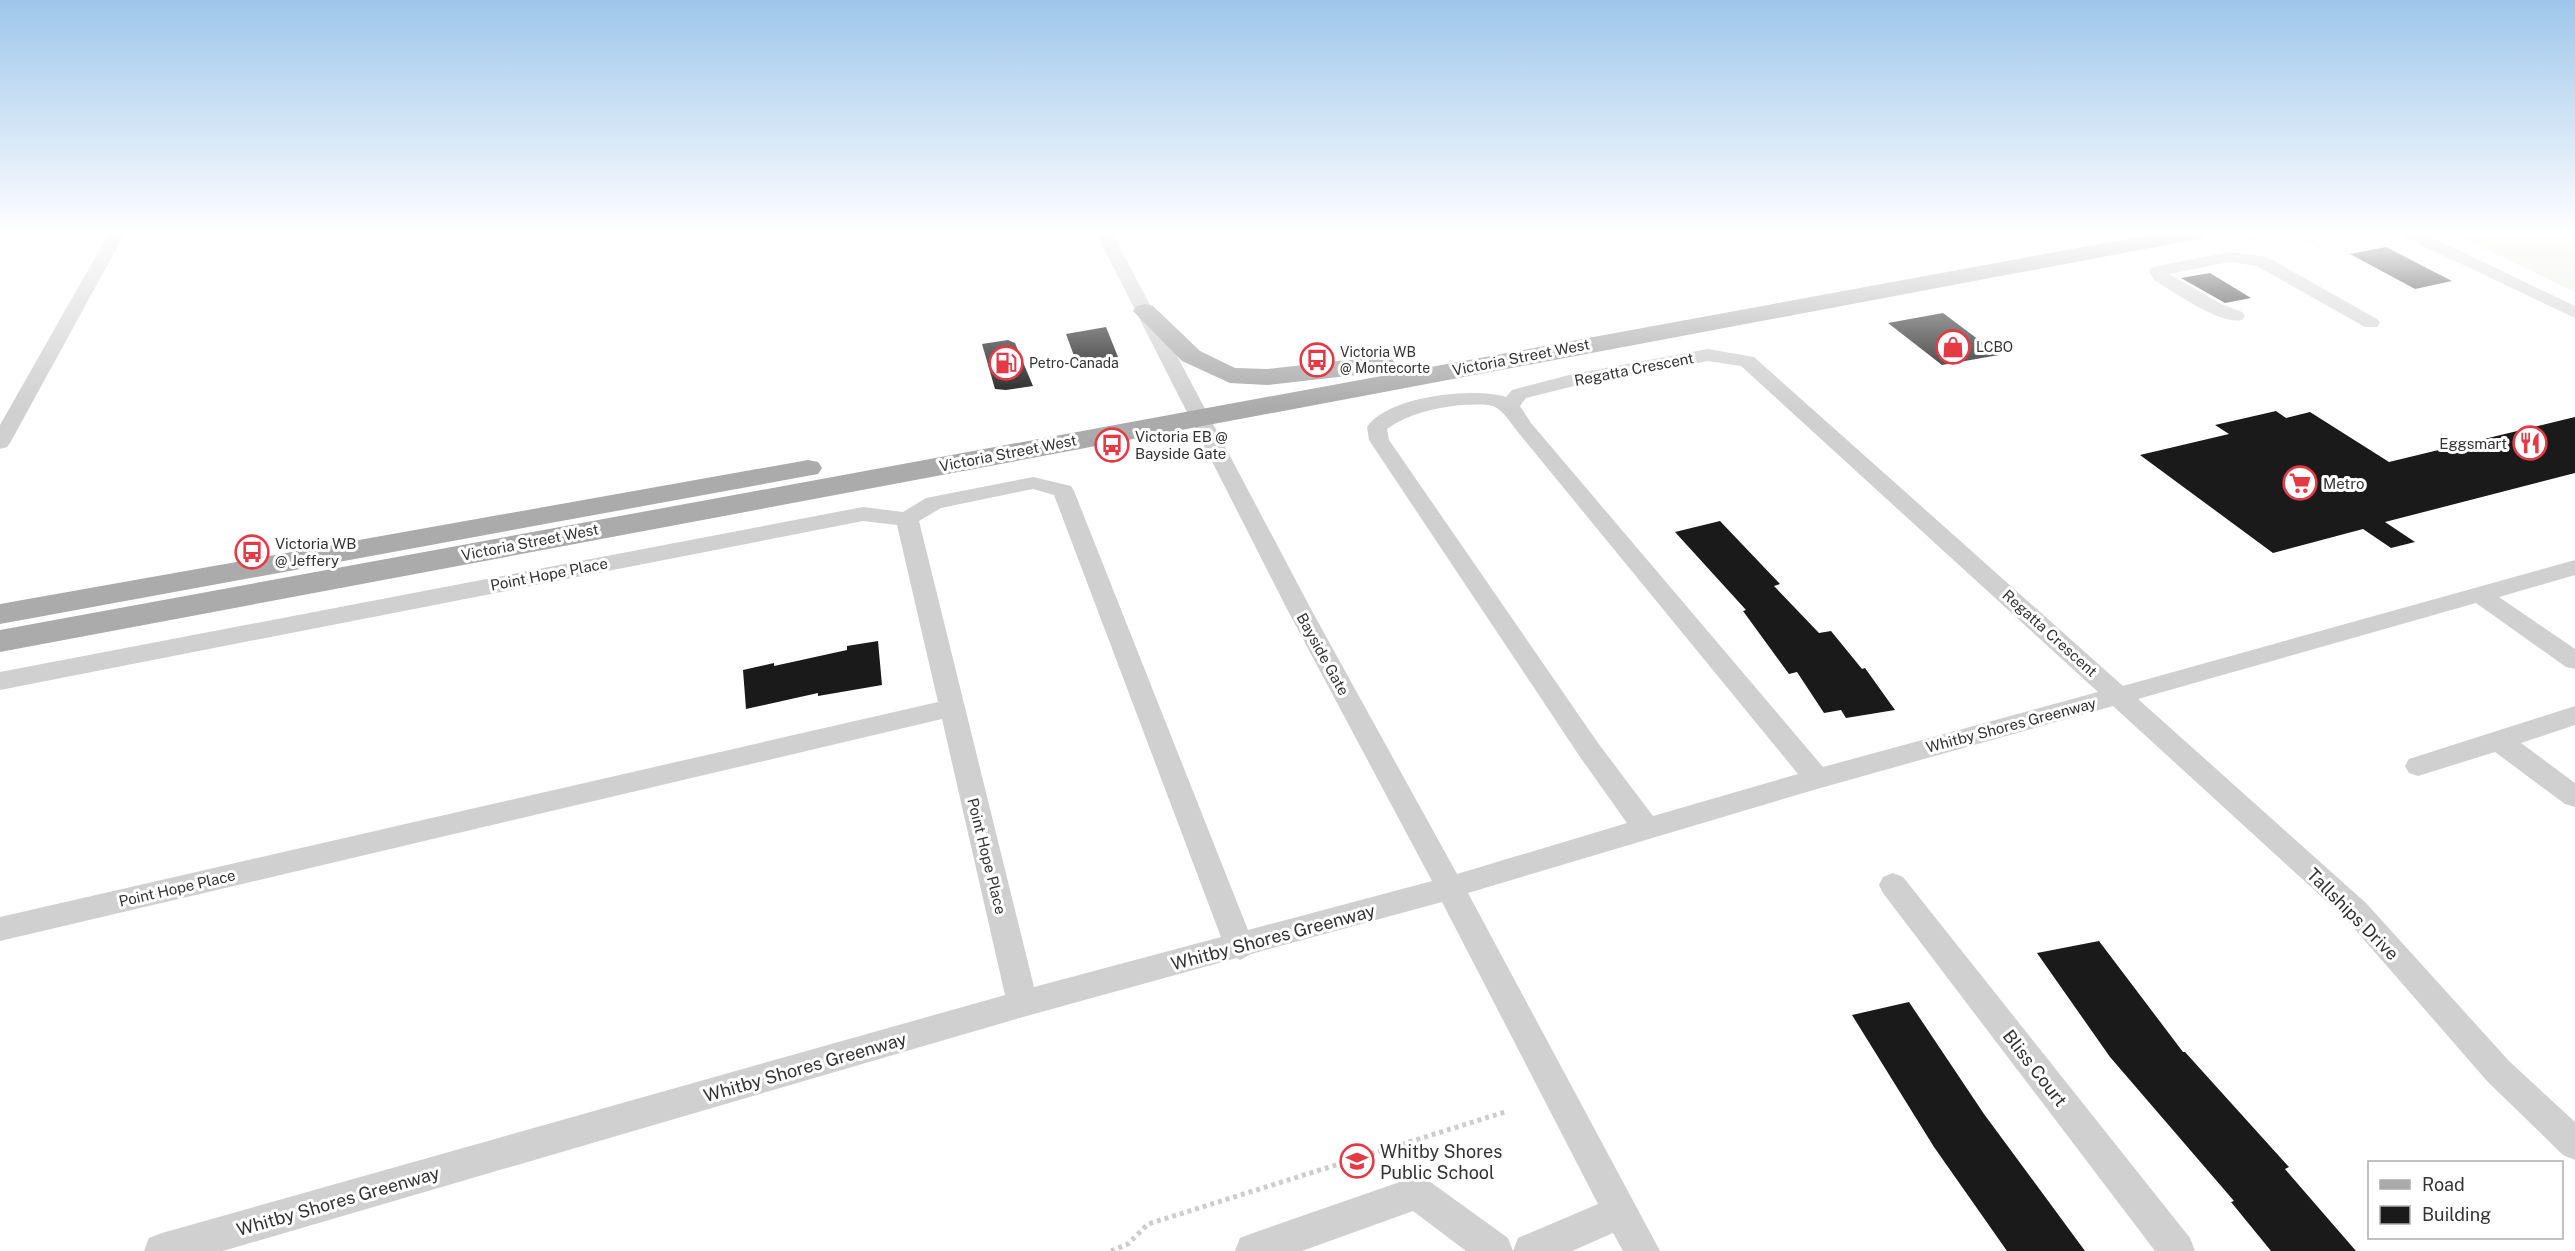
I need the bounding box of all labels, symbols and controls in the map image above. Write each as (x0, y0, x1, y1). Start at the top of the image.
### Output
shop icon: LCBO (1935, 329, 1971, 365)
street label: Victoria Street West (1451, 335, 1591, 379)
place label: LCBO (1976, 339, 2013, 355)
bus stop icon: Victoria WB @ Montecorte (1299, 342, 1335, 378)
place label: Victoria WB @ Montecorte (1340, 344, 1430, 376)
fuel station icon: Petro-Canada (988, 345, 1024, 381)
street label: Regatta Crescent (1573, 349, 1695, 389)
place label: Petro-Canada (1029, 355, 1119, 371)
restaurant icon: Eggsmart (2512, 425, 2548, 461)
bus stop icon: Victoria EB @ Bayside Gate (1094, 427, 1130, 463)
place label: Victoria EB @ Bayside Gate (1135, 428, 1228, 462)
street label: Victoria Street West (938, 431, 1078, 475)
place label: Eggsmart (2439, 435, 2507, 452)
supermarket icon: Metro (2282, 465, 2318, 501)
place label: Metro (2323, 475, 2364, 492)
street label: Victoria Street West (460, 520, 600, 564)
bus stop icon: Victoria WB @ Jeffery (234, 534, 270, 570)
place label: Victoria WB @ Jeffery (275, 535, 356, 569)
street label: Point Hope Place (489, 554, 609, 594)
street label: Regatta Crescent (1999, 586, 2101, 680)
street label: Bayside Gate (1293, 610, 1353, 698)
street label: Whitby Shores Greenway (1924, 694, 2098, 756)
street label: Point Hope Place (964, 796, 1010, 916)
street label: Tallships Drive (2303, 864, 2403, 964)
street label: Point Hope Place (117, 866, 237, 910)
street label: Whitby Shores Greenway (1169, 900, 1378, 974)
street label: Bliss Court (1999, 1026, 2071, 1110)
street label: Whitby Shores Greenway (701, 1028, 909, 1106)
place label: Whitby Shores Public School (1380, 1141, 1502, 1183)
school or university icon: Whitby Shores Public School (1339, 1143, 1375, 1179)
legend (2368, 1161, 2563, 1239)
street label: Whitby Shores Greenway (234, 1162, 442, 1240)
text: Road (2422, 1174, 2465, 1195)
text: Building (2422, 1204, 2491, 1225)

